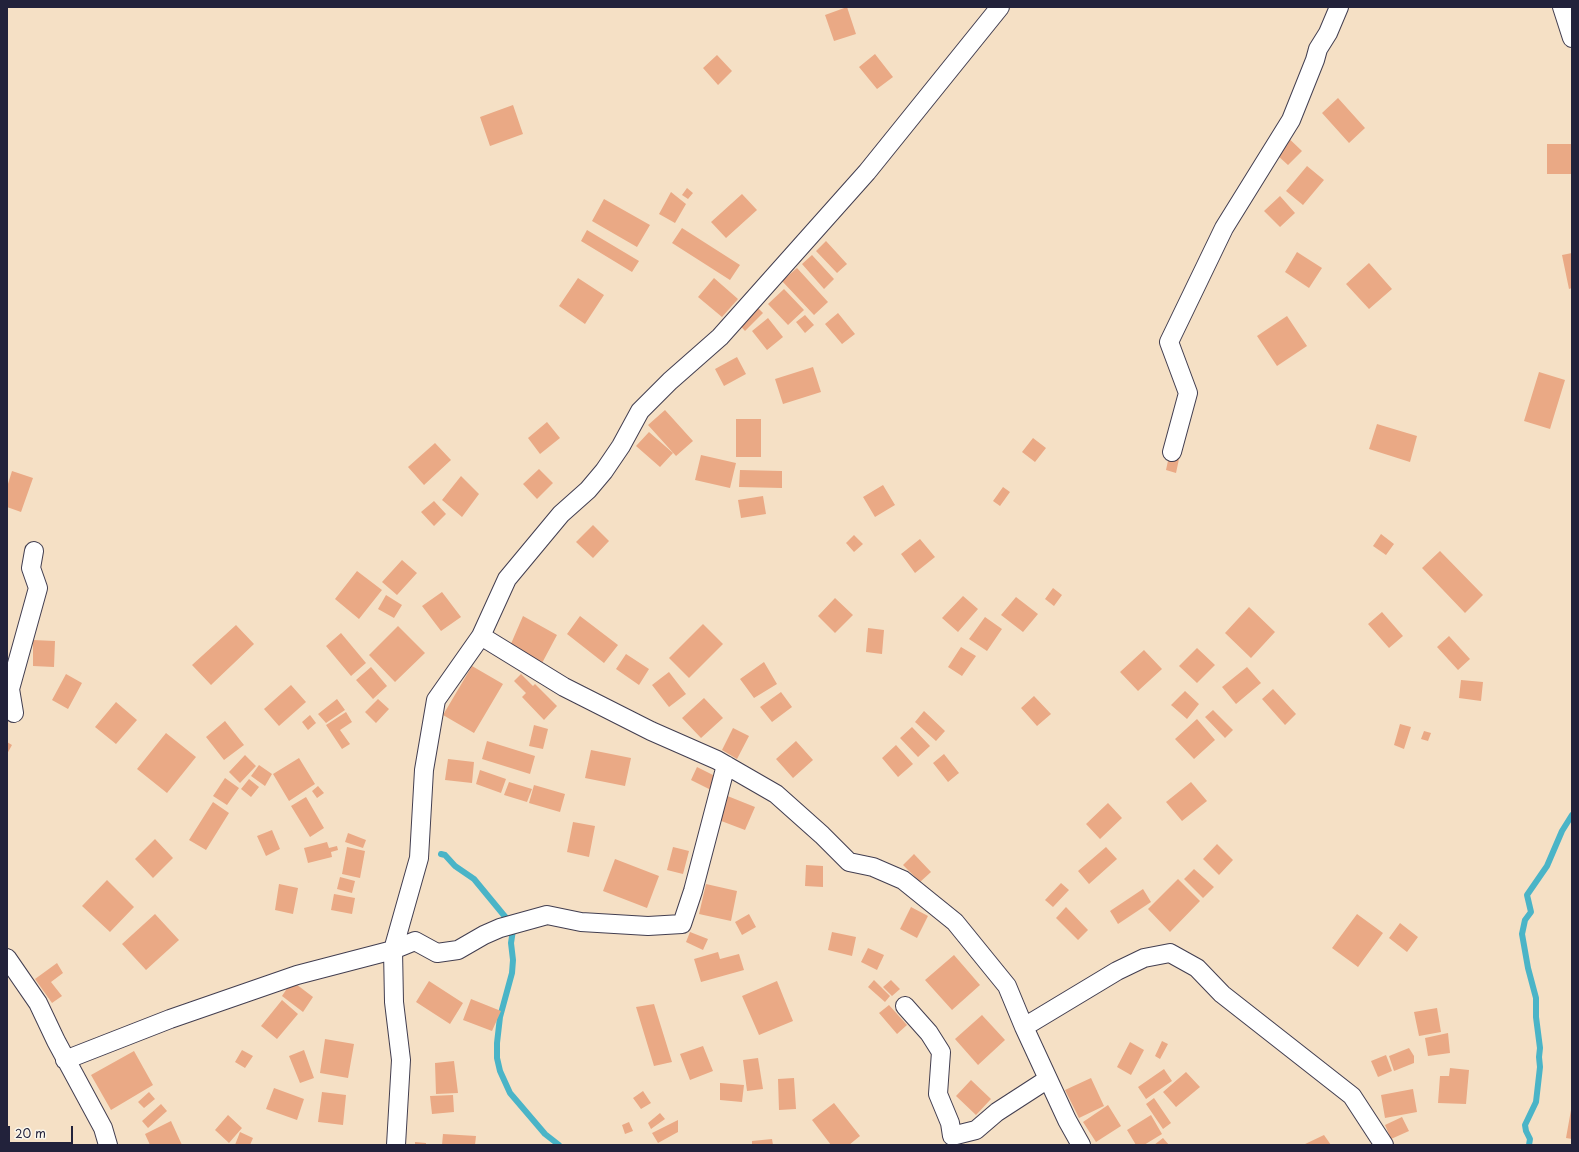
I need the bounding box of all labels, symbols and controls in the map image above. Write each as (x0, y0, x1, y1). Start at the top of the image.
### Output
scale bar (10, 1118, 75, 1144)
text: 20 m (15, 1124, 46, 1142)

